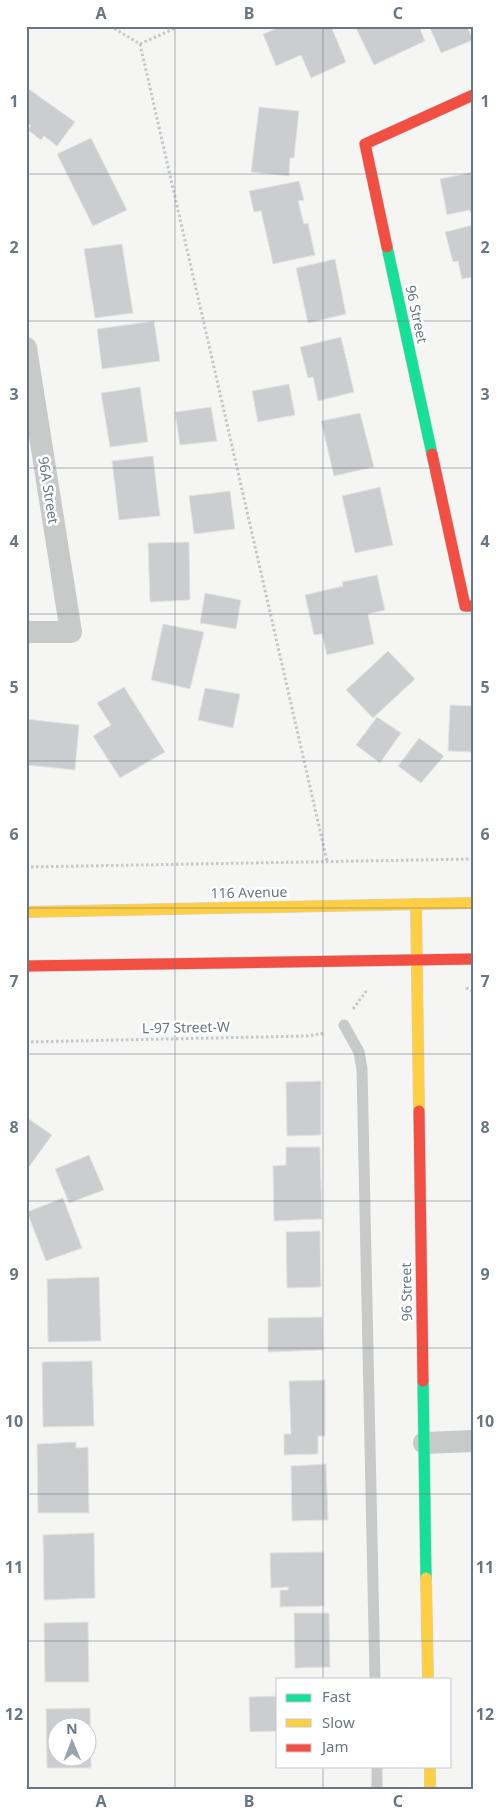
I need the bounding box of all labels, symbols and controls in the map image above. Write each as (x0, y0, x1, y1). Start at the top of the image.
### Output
text: A (95, 2, 107, 24)
text: B (244, 2, 254, 24)
text: C (393, 2, 403, 24)
text: 1 (9, 90, 19, 112)
text: 1 (480, 90, 490, 112)
text: 2 (9, 236, 19, 258)
text: 2 (480, 236, 490, 258)
street label: 96 Street (402, 283, 432, 345)
text: 3 (9, 383, 19, 405)
text: 3 (480, 383, 490, 405)
street label: 96A Street (34, 455, 64, 525)
text: 4 (9, 530, 19, 552)
text: 4 (480, 530, 490, 552)
text: 5 (9, 676, 19, 698)
text: 5 (480, 676, 490, 698)
text: 6 (9, 823, 19, 845)
text: 6 (480, 823, 490, 845)
street label: 116 Avenue (210, 882, 288, 902)
text: 7 (9, 970, 19, 992)
text: 7 (480, 970, 490, 992)
street label: L-97 Street-W (142, 1017, 230, 1037)
text: 8 (9, 1116, 19, 1138)
text: 8 (480, 1116, 490, 1138)
street label: 96 Street (396, 1262, 416, 1322)
text: 9 (9, 1263, 19, 1285)
text: 9 (480, 1263, 490, 1285)
text: 10 (5, 1410, 23, 1432)
text: 10 (476, 1410, 494, 1432)
text: 11 (5, 1556, 23, 1578)
text: 11 (476, 1556, 494, 1578)
legend (276, 1678, 452, 1768)
text: Fast (322, 1686, 351, 1706)
text: 12 (5, 1703, 23, 1725)
text: 12 (476, 1703, 494, 1725)
text: Slow (322, 1712, 355, 1732)
north arrow (48, 1718, 98, 1768)
text: N (66, 1719, 78, 1738)
text: Jam (320, 1736, 349, 1756)
text: A (95, 1790, 107, 1812)
text: B (244, 1790, 254, 1812)
text: C (393, 1790, 403, 1812)

